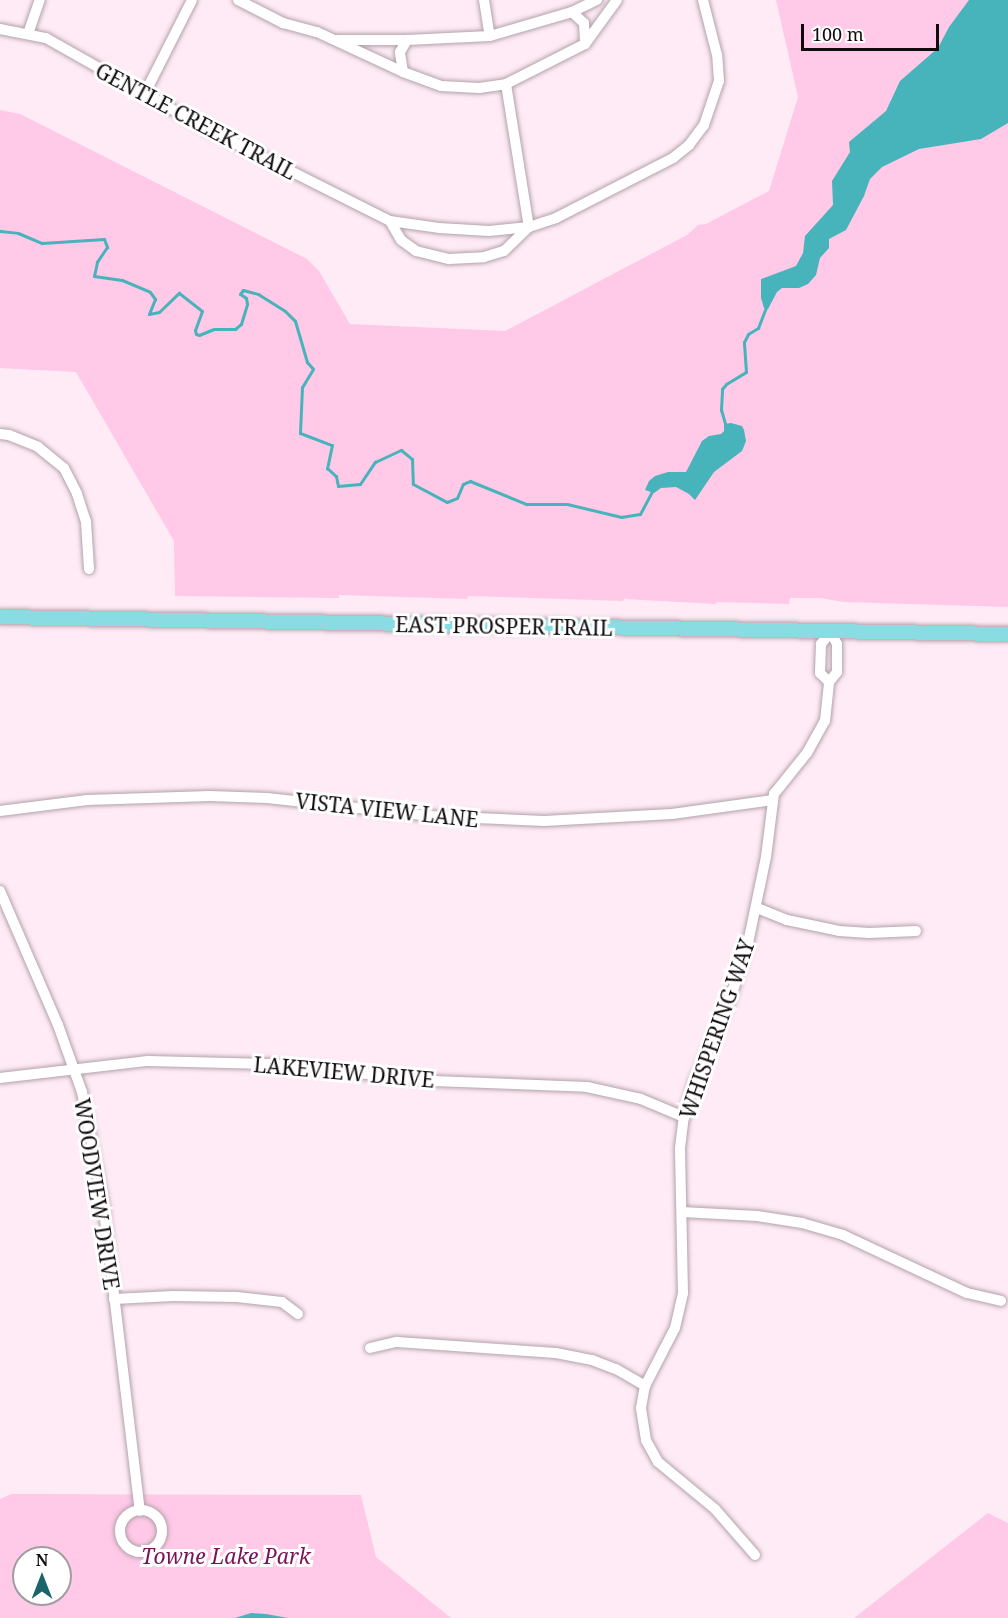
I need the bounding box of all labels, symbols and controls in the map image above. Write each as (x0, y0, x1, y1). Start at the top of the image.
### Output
scale bar (804, 12, 942, 50)
text: 100 m (812, 22, 864, 46)
street label: GENTLE CREEK TRAIL (91, 57, 301, 185)
street label: EAST PROSPER TRAIL (395, 612, 613, 640)
street label: VISTA VIEW LANE (294, 788, 480, 832)
street label: WHISPERING WAY (674, 936, 760, 1122)
street label: LAKEVIEW DRIVE (253, 1052, 435, 1092)
street label: WOODVIEW DRIVE (69, 1096, 125, 1292)
park label: Towne Lake Park (141, 1543, 311, 1569)
north arrow (12, 1546, 72, 1606)
text: N (36, 1549, 48, 1571)

